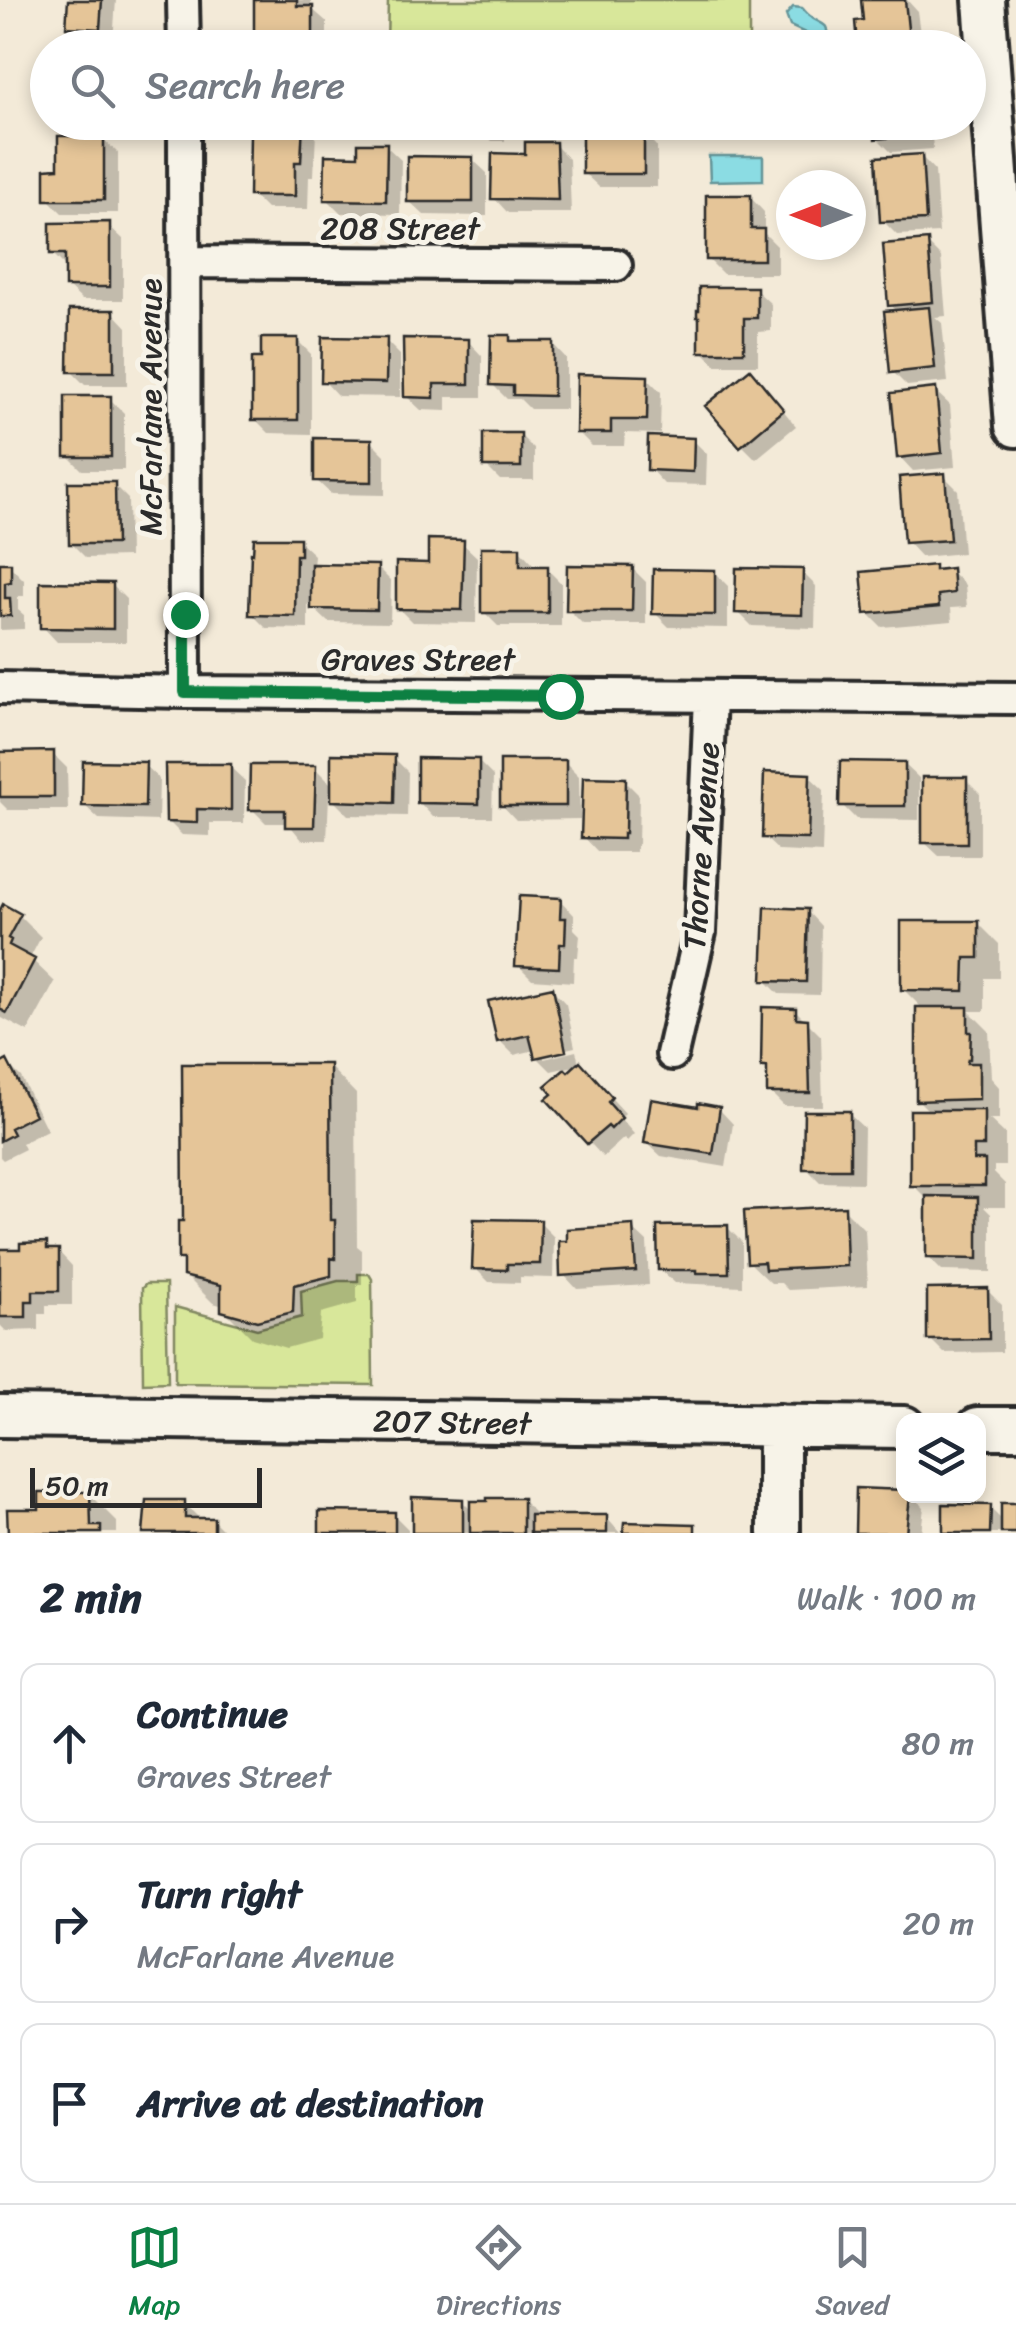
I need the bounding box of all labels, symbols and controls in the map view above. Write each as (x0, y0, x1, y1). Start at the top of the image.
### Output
search box (30, 30, 986, 140)
text: Search here (145, 52, 345, 119)
icon: search (65, 58, 120, 113)
north arrow (776, 170, 866, 260)
street label: 208 Street (320, 200, 481, 257)
street label: McFarlane Avenue (122, 278, 179, 536)
route end (163, 592, 209, 638)
street label: Graves Street (321, 631, 516, 688)
route start (538, 674, 584, 720)
street label: Thorne Avenue (666, 740, 737, 952)
street label: 207 Street (372, 1393, 533, 1452)
map controls (896, 1413, 986, 1503)
button: layers (896, 1413, 986, 1503)
text: 50 m (45, 1461, 109, 1510)
scale bar (30, 1463, 262, 1508)
text: 2 min (40, 1561, 142, 1635)
text: Walk · 100 m (797, 1570, 976, 1627)
text: Continue (137, 1681, 288, 1748)
text: 80 m (902, 1715, 974, 1772)
icon: ahead (42, 1716, 97, 1771)
text: Graves Street (137, 1748, 331, 1805)
text: Turn right (137, 1861, 302, 1928)
text: 20 m (902, 1895, 974, 1952)
icon: right (42, 1896, 97, 1951)
text: McFarlane Avenue (137, 1928, 394, 1985)
text: Arrive at destination (137, 2070, 484, 2137)
icon: arrive (42, 2076, 97, 2131)
tab: Map (127, 2220, 182, 2329)
tab: Directions (436, 2220, 561, 2329)
tab: Saved (815, 2220, 889, 2329)

